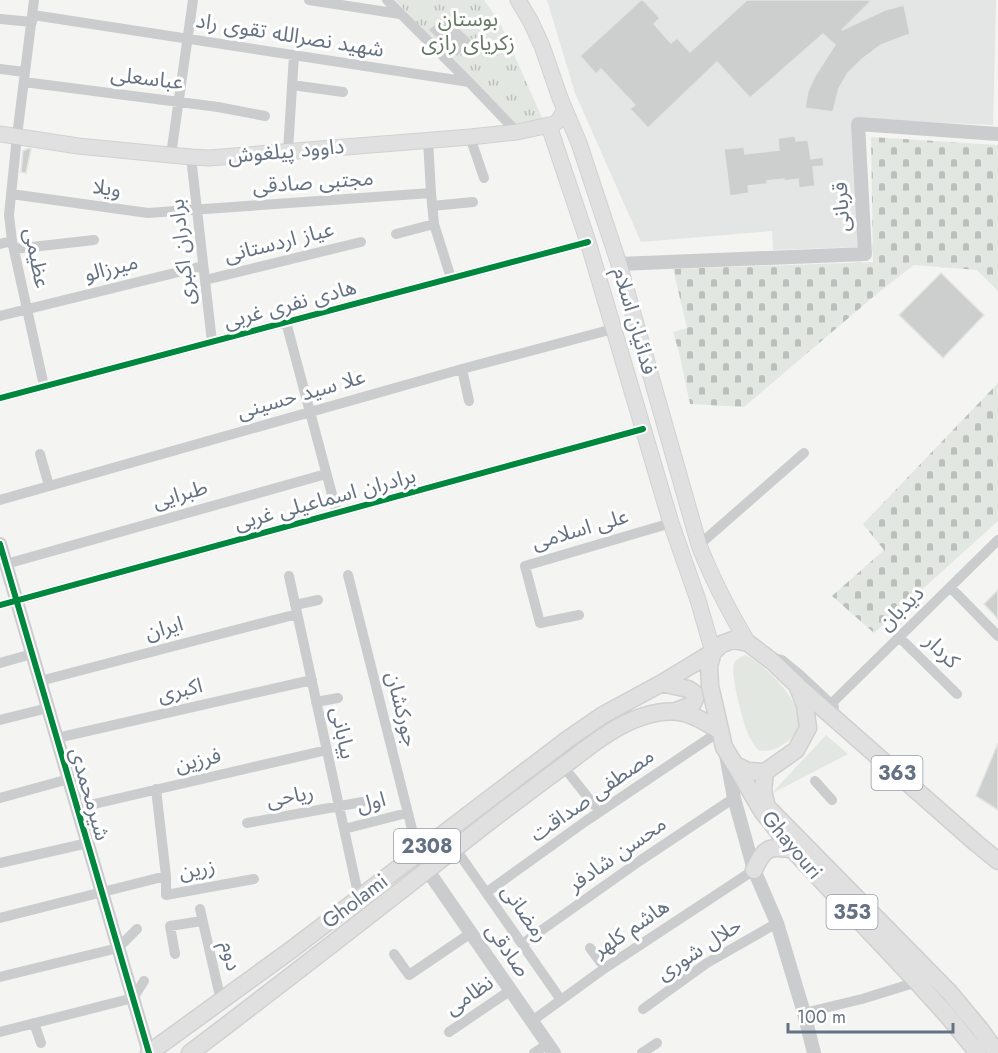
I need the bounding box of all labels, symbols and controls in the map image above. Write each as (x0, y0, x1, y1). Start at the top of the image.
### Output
park label: بوستان زکریای رازی (421, 4, 515, 58)
street label: شهید نصرالله تقوی راد (194, 5, 386, 65)
street label: عباسعلی (109, 59, 185, 97)
street label: داوود پیلغوش (227, 131, 345, 171)
street label: مجتبی صادقی (252, 163, 374, 201)
street label: ویلا (91, 171, 123, 205)
street label: قربانی (825, 181, 857, 233)
street label: برادران اکبری (162, 197, 202, 307)
street label: عیاز اردستانی (221, 214, 337, 270)
street label: عظیمی (16, 225, 58, 291)
street label: میرزالو (81, 247, 141, 289)
street label: فدائیان اسلام (604, 264, 665, 378)
street label: هادی نفری غربی (220, 272, 360, 336)
street label: علا سید حسینی (233, 361, 369, 427)
street label: برادران اسماعیلی غربی (231, 460, 419, 538)
street label: طبرایی (149, 472, 211, 516)
street label: علی اسلامی (528, 501, 632, 557)
street label: دیدبان (871, 579, 931, 637)
street label: ایران (142, 609, 186, 647)
street label: کردار (917, 626, 967, 676)
street label: جورکشان (378, 668, 426, 750)
street label: اکبری (155, 670, 205, 710)
street label: بیابانی (323, 704, 363, 762)
street label: فرزین (172, 740, 224, 780)
street label: مصطفی صداقت (524, 741, 660, 849)
street label: شیرمحمدی (62, 744, 118, 844)
road number: 363 (872, 756, 922, 790)
street label: ریاحی (264, 777, 316, 815)
street label: اول (353, 784, 389, 820)
street label: Ghayouri (754, 804, 830, 886)
street label: محسن شادفر (561, 809, 672, 900)
road number: 2308 (394, 829, 460, 863)
street label: زرین (176, 851, 218, 887)
street label: Gholami (316, 866, 394, 936)
street label: رمضانی (494, 878, 556, 948)
street label: هاشم کلهر (586, 891, 675, 965)
road number: 353 (826, 895, 878, 929)
street label: حلال شوری (651, 910, 747, 988)
street label: صادقی (479, 917, 537, 983)
street label: دوم (212, 938, 249, 974)
street label: نظامی (439, 968, 499, 1022)
scale bar (788, 996, 953, 1034)
text: 100 m (797, 1004, 846, 1030)

